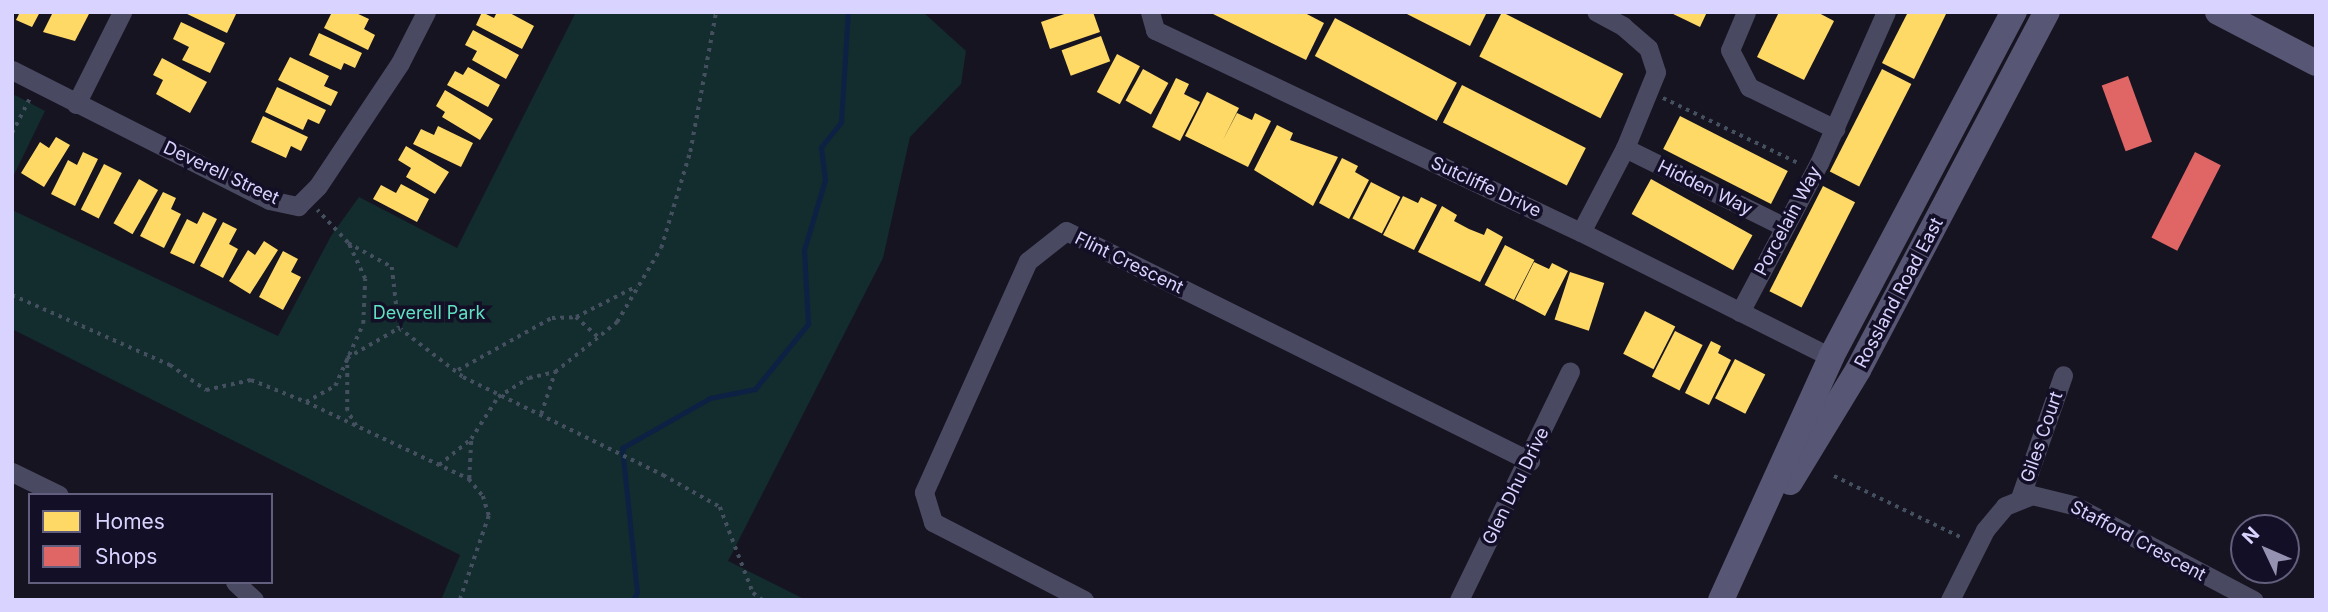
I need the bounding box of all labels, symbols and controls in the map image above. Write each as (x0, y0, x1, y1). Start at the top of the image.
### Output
street label: Deverell Street (160, 137, 282, 209)
street label: Sutcliffe Drive (1427, 152, 1545, 222)
street label: Hidden Way (1654, 156, 1756, 220)
street label: Porcelain Way (1750, 163, 1826, 279)
street label: Rossland Road East (1850, 214, 1948, 372)
street label: Flint Crescent (1071, 227, 1187, 299)
park label: Deverell Park (373, 302, 485, 324)
street label: Giles Court (2016, 389, 2068, 485)
street label: Glen Dhu Drive (1478, 424, 1554, 548)
legend (28, 493, 273, 584)
street label: Stafford Crescent (2067, 496, 2209, 586)
text: Homes (95, 509, 165, 534)
north arrow (2230, 514, 2300, 584)
text: N (2238, 522, 2264, 549)
text: Shops (95, 544, 157, 569)

